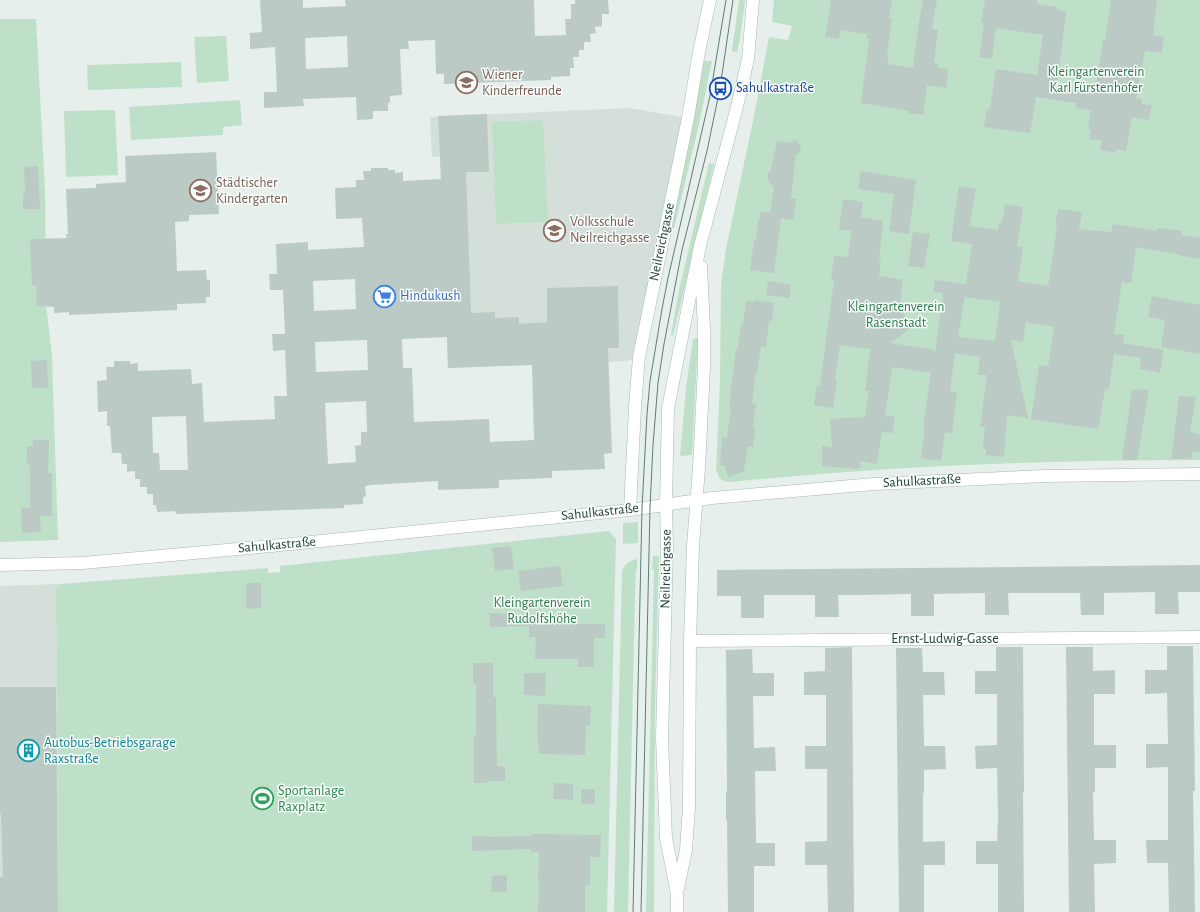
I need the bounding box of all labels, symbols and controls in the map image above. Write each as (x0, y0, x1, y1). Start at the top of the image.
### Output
park label: Kleingartenverein Karl Fürstenhofer (1047, 65, 1145, 95)
place label: Wiener Kinderfreunde (482, 68, 562, 98)
school or university icon: Wiener Kinderfreunde (454, 70, 480, 96)
bus stop icon: Sahulkastraße (707, 75, 733, 101)
place label: Sahulkastraße (736, 81, 814, 95)
place label: Städtischer Kindergarten (216, 176, 288, 206)
school or university icon: Städtischer Kindergarten (188, 178, 214, 204)
street label: Neilreichgasse (647, 202, 677, 282)
place label: Volksschule Neilreichgasse (570, 215, 650, 245)
school or university icon: Volksschule Neilreichgasse (541, 217, 567, 243)
supermarket icon: Hindukush (371, 283, 397, 309)
place label: Hindukush (400, 289, 461, 303)
park label: Kleingartenverein Rasenstadt (847, 300, 945, 330)
street label: Sahulkastraße (883, 472, 961, 490)
street label: Sahulkastraße (561, 501, 639, 523)
street label: Neilreichgasse (658, 529, 674, 609)
street label: Sahulkastraße (238, 535, 316, 555)
park label: Kleingartenverein Rudolfshöhe (493, 596, 591, 626)
street label: Ernst-Ludwig-Gasse (891, 632, 999, 646)
place label: Autobus-Betriebsgarage Raxstraße (44, 736, 176, 766)
building icon: Autobus-Betriebsgarage Raxstraße (15, 738, 41, 764)
place label: Sportanlage Raxplatz (278, 784, 344, 814)
sports icon: Sportanlage Raxplatz (250, 786, 276, 812)

